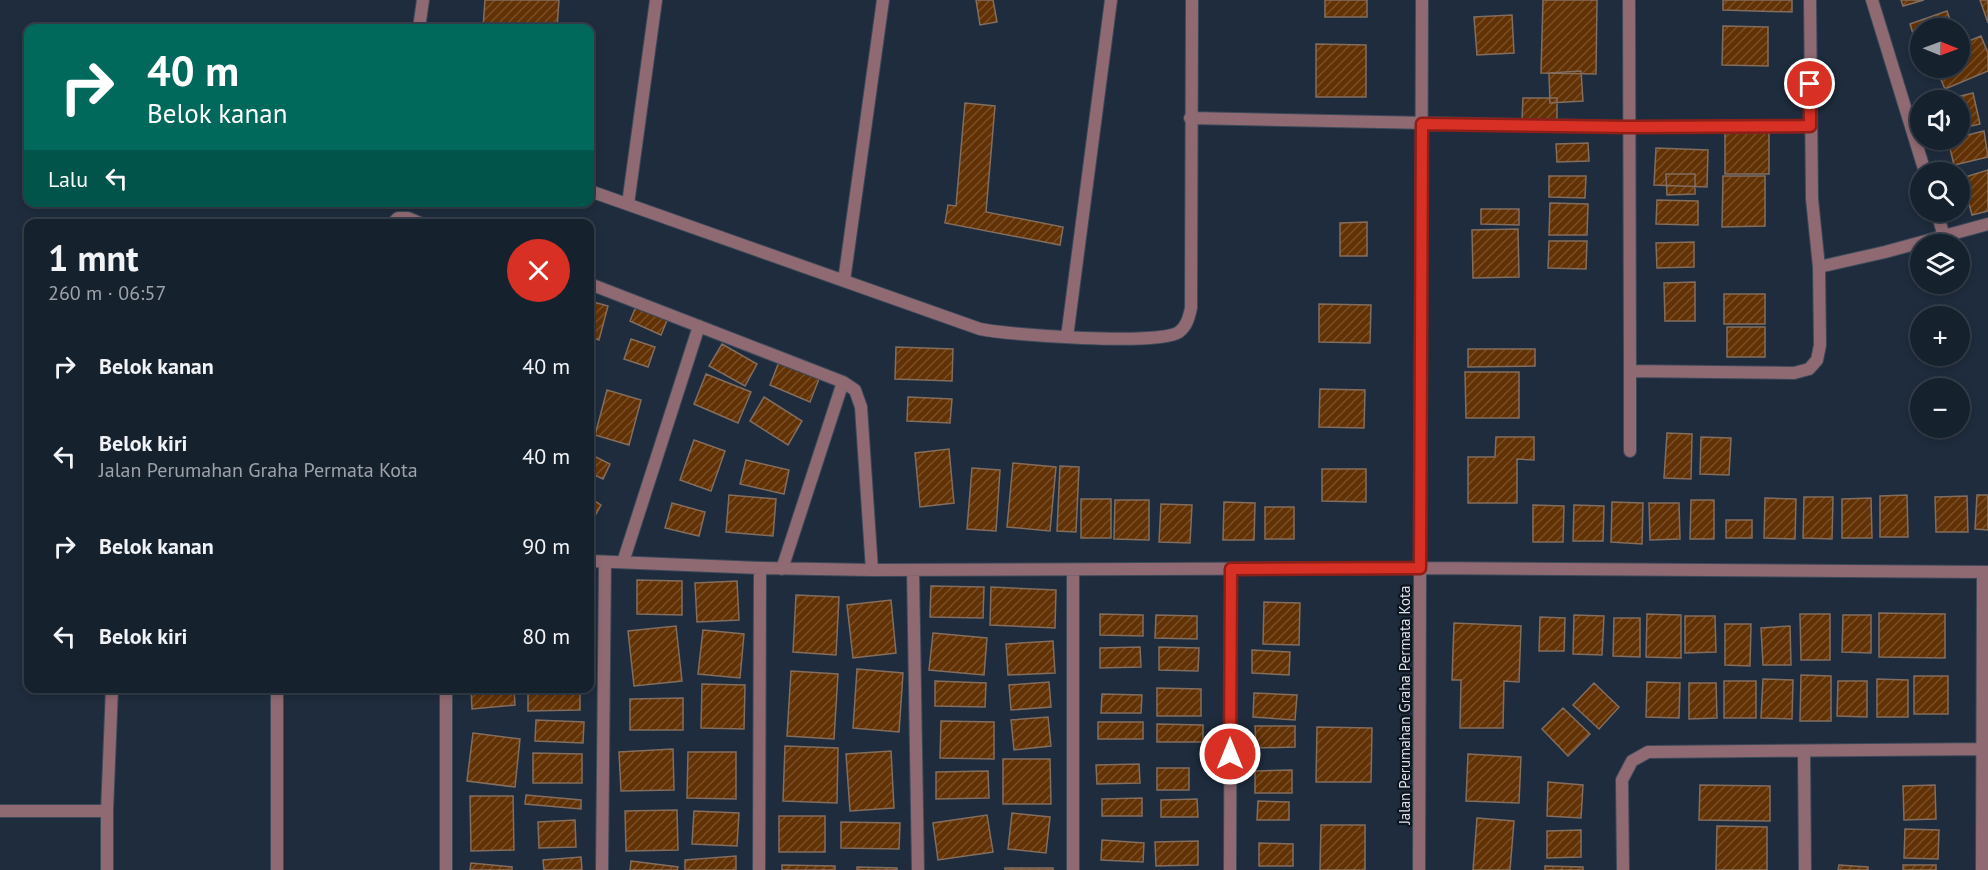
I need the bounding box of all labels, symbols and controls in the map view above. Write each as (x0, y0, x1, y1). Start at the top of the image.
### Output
north arrow (1910, 18, 1970, 78)
map controls (1910, 18, 1970, 438)
text: 40 m (147, 43, 239, 98)
icon: right (48, 48, 126, 126)
pin (1784, 58, 1835, 109)
icon: arrive (1793, 67, 1826, 100)
button: sound (1910, 90, 1970, 150)
text: Belok kanan (147, 96, 287, 130)
icon: left (100, 162, 133, 195)
button: search (1910, 162, 1970, 222)
text: Lalu (48, 165, 88, 193)
text: 1 mnt (48, 234, 139, 281)
button: layers (1910, 234, 1970, 294)
button: close (507, 239, 570, 302)
text: 260 m · 06:57 (48, 280, 166, 306)
button: + (1910, 306, 1970, 366)
icon: right (48, 350, 81, 383)
text: Belok kanan (99, 352, 214, 380)
text: 40 m (522, 352, 570, 380)
button: − (1910, 378, 1970, 438)
text: Belok kiri (99, 429, 188, 457)
icon: left (48, 440, 81, 473)
text: 40 m (522, 442, 570, 470)
text: Jalan Perumahan Graha Permata Kota (99, 457, 418, 483)
icon: right (48, 530, 81, 563)
text: Belok kanan (99, 532, 214, 560)
text: 90 m (522, 532, 570, 560)
street label: Jalan Perumahan Graha Permata Kota (1395, 585, 1414, 826)
icon: left (48, 620, 81, 653)
text: Belok kiri (99, 622, 188, 650)
text: 80 m (522, 622, 570, 650)
position arrow (1198, 722, 1262, 786)

